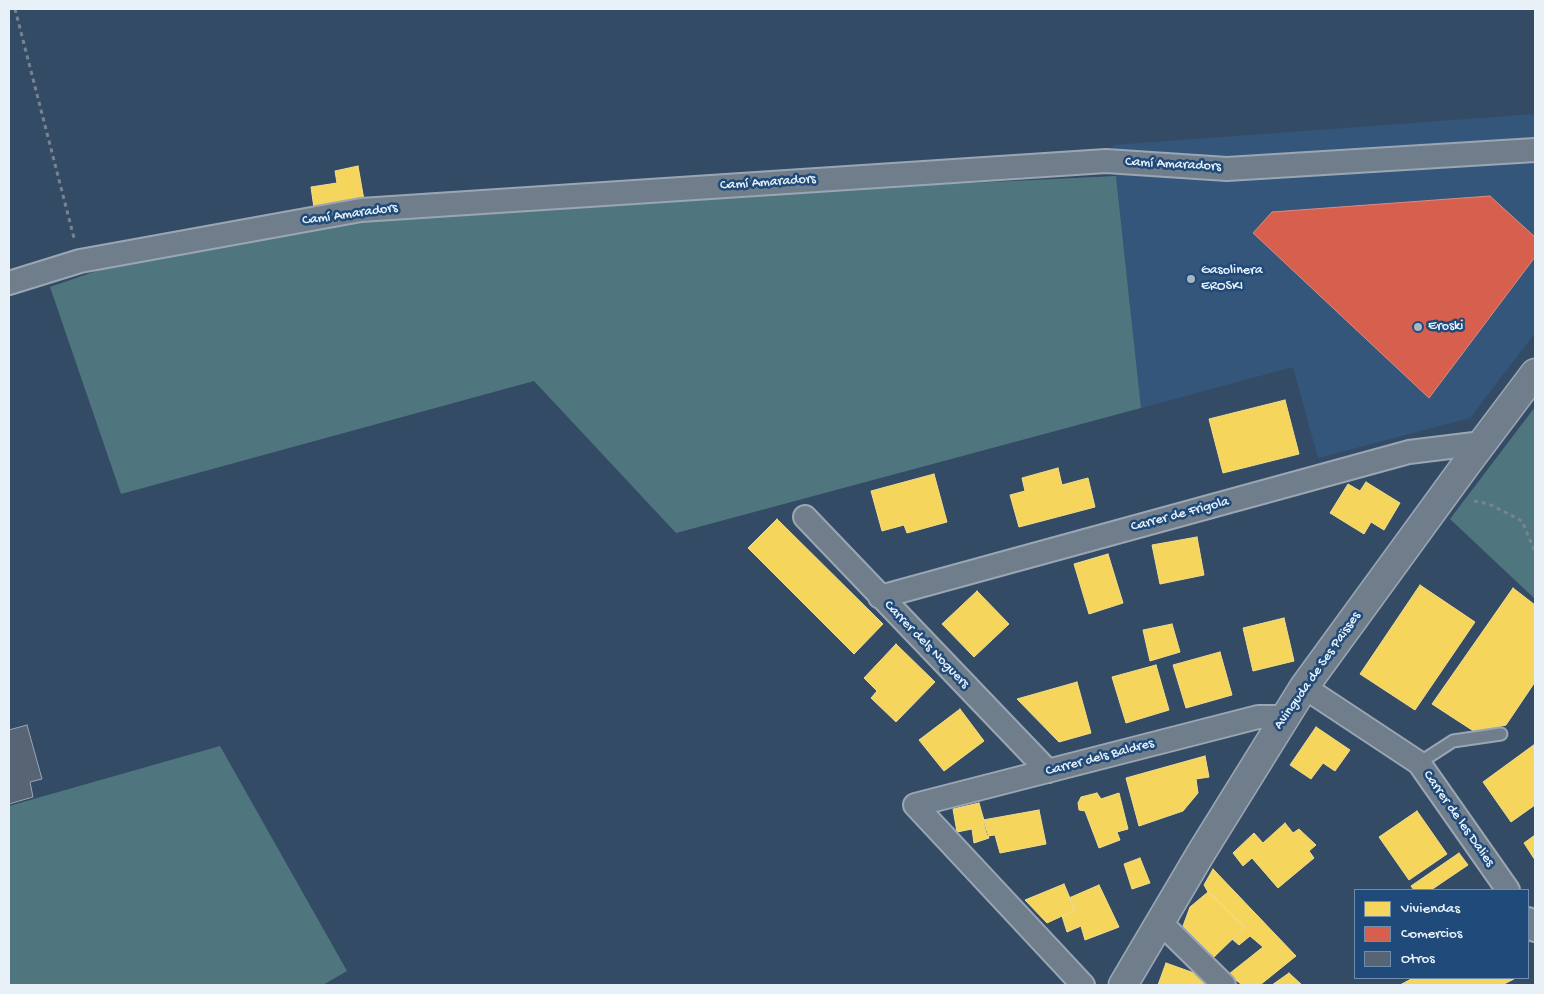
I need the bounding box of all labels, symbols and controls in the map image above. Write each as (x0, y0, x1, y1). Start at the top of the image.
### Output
street label: Camí Amaradors (1125, 154, 1221, 176)
street label: Camí Amaradors (720, 171, 816, 195)
street label: Camí Amaradors (301, 200, 399, 230)
place label: Gasolinera EROSKI (1201, 263, 1263, 296)
marker: Gasolinera EROSKI (1185, 273, 1197, 285)
place label: Eroski (1428, 319, 1463, 335)
marker: Eroski (1412, 321, 1424, 333)
street label: Carrer de Frigola (1129, 494, 1231, 536)
street label: Carrer dels Noguers (880, 597, 972, 693)
street label: Avinguda de Ses Païsses (1271, 609, 1365, 733)
street label: Carrer dels Baldres (1044, 735, 1156, 781)
street label: Carrer de les Dalies (1419, 768, 1497, 870)
legend (1354, 889, 1529, 979)
text: Viviendas (1401, 900, 1460, 918)
text: Comercios (1401, 925, 1462, 943)
text: Otros (1401, 950, 1435, 968)

